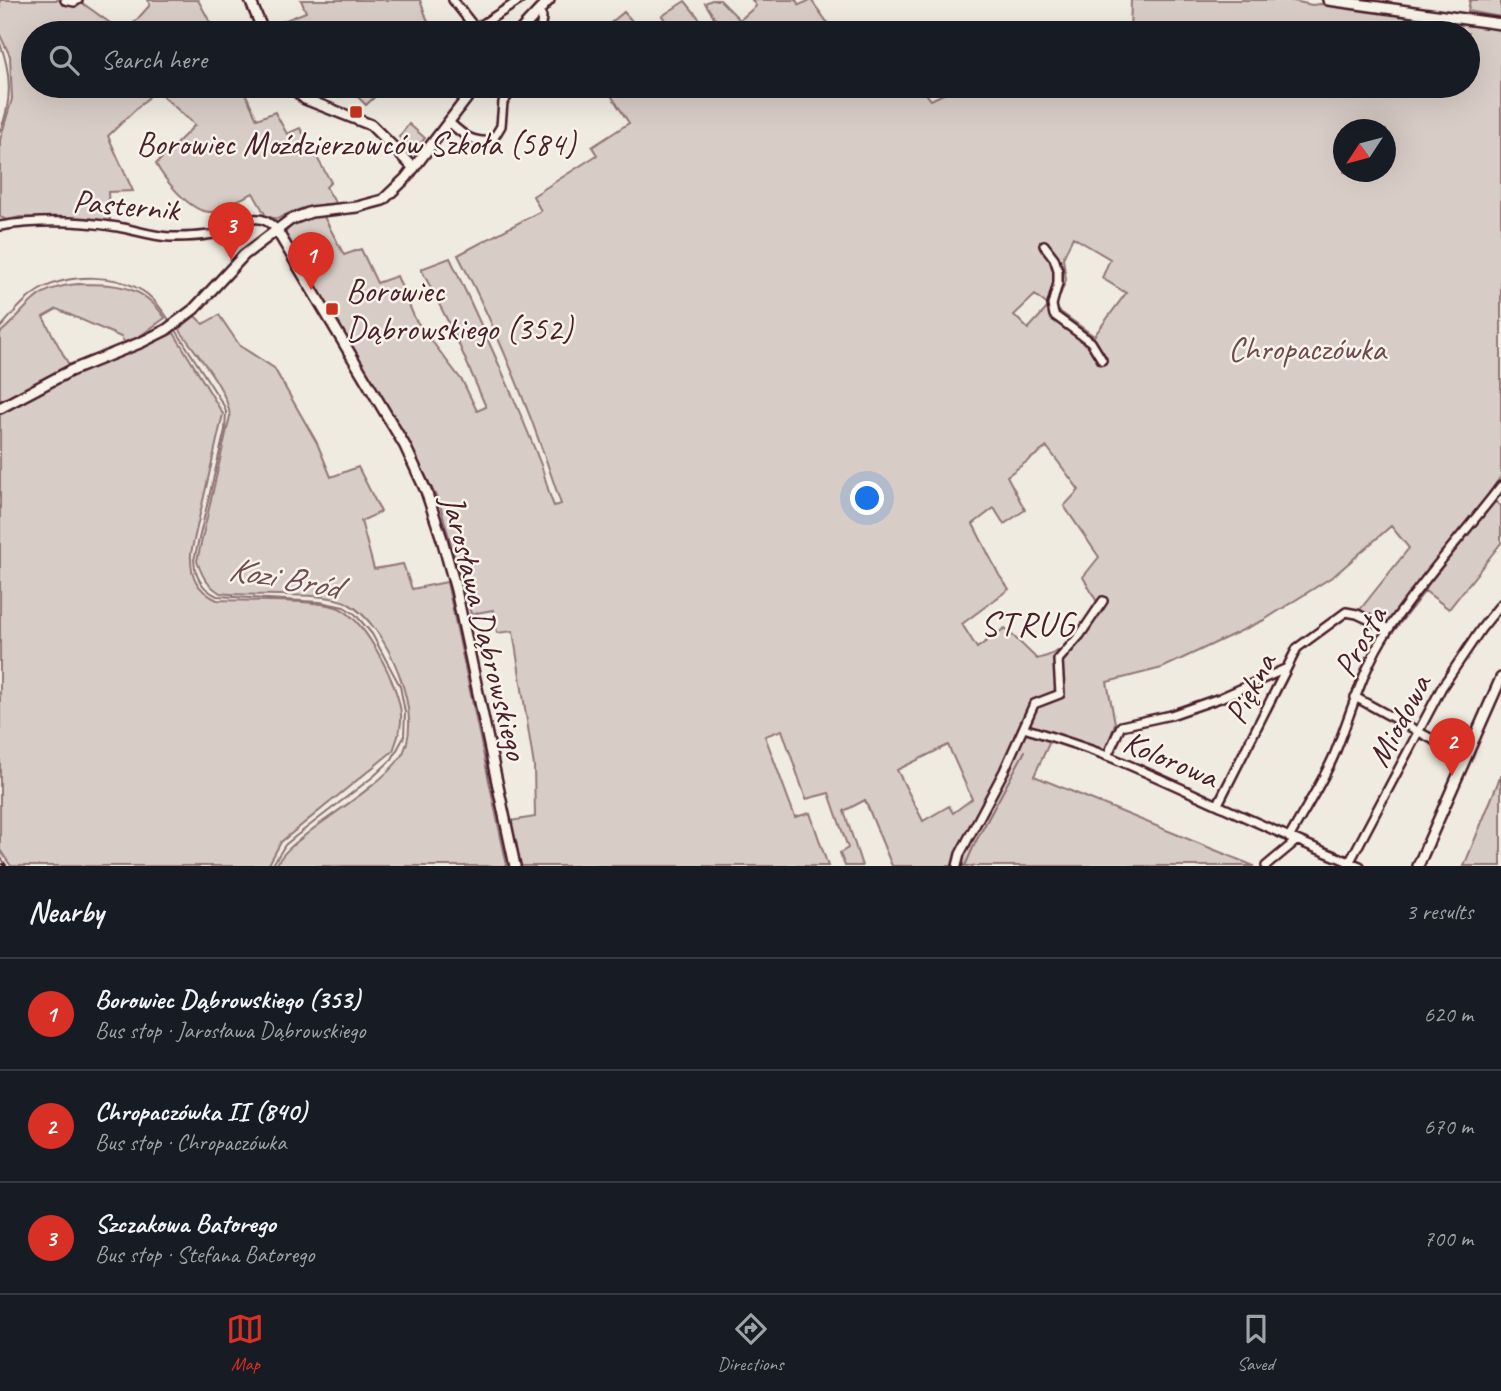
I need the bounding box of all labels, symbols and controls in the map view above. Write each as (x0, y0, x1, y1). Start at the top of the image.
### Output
search box (21, 21, 1480, 98)
icon: search (45, 41, 83, 79)
text: Search here (101, 43, 207, 76)
marker: Borowiec Moździerzowców Szkoła (584) (348, 104, 364, 120)
north arrow (1333, 119, 1396, 182)
place label: Borowiec Moździerzowców Szkoła (584) (137, 123, 578, 165)
street label: Pasternik (71, 179, 183, 231)
pin: 3 (208, 202, 254, 260)
pin: 1 (288, 232, 334, 290)
place label: Borowiec Dąbrowskiego (352) (346, 270, 574, 350)
marker: Borowiec Dąbrowskiego (352) (324, 301, 340, 317)
park label: Chropaczówka (1228, 328, 1388, 370)
your location (850, 481, 884, 515)
street label: Jarosława Dąbrowskiego (431, 489, 539, 766)
water label: Kozi Bród (225, 546, 352, 611)
street label: Prosta (1324, 597, 1397, 684)
district label: STRUG (980, 601, 1077, 646)
street label: Piękna (1214, 644, 1287, 731)
street label: Miodowa (1357, 665, 1442, 774)
pin: 2 (1429, 718, 1475, 776)
street label: Kolorowa (1117, 720, 1227, 799)
text: Nearby (28, 893, 104, 931)
text: 3 results (1406, 897, 1473, 926)
text: Borowiec Dąbrowskiego (353) (95, 983, 360, 1016)
text: 1 (46, 1000, 56, 1029)
text: 620 m (1424, 1000, 1473, 1029)
text: Bus stop · Jarosława Dąbrowskiego (95, 1016, 365, 1045)
text: Chropaczówka II (840) (95, 1095, 307, 1128)
text: 2 (46, 1112, 56, 1141)
text: 670 m (1424, 1112, 1473, 1141)
text: Bus stop · Chropaczówka (95, 1128, 286, 1157)
text: Szczakowa Batorego (95, 1207, 276, 1240)
text: 3 (46, 1224, 56, 1253)
text: 700 m (1424, 1224, 1473, 1253)
text: Bus stop · Stefana Batorego (95, 1240, 314, 1269)
tab: Map (226, 1310, 264, 1376)
tab: Directions (717, 1310, 784, 1376)
tab: Saved (1237, 1310, 1275, 1376)

